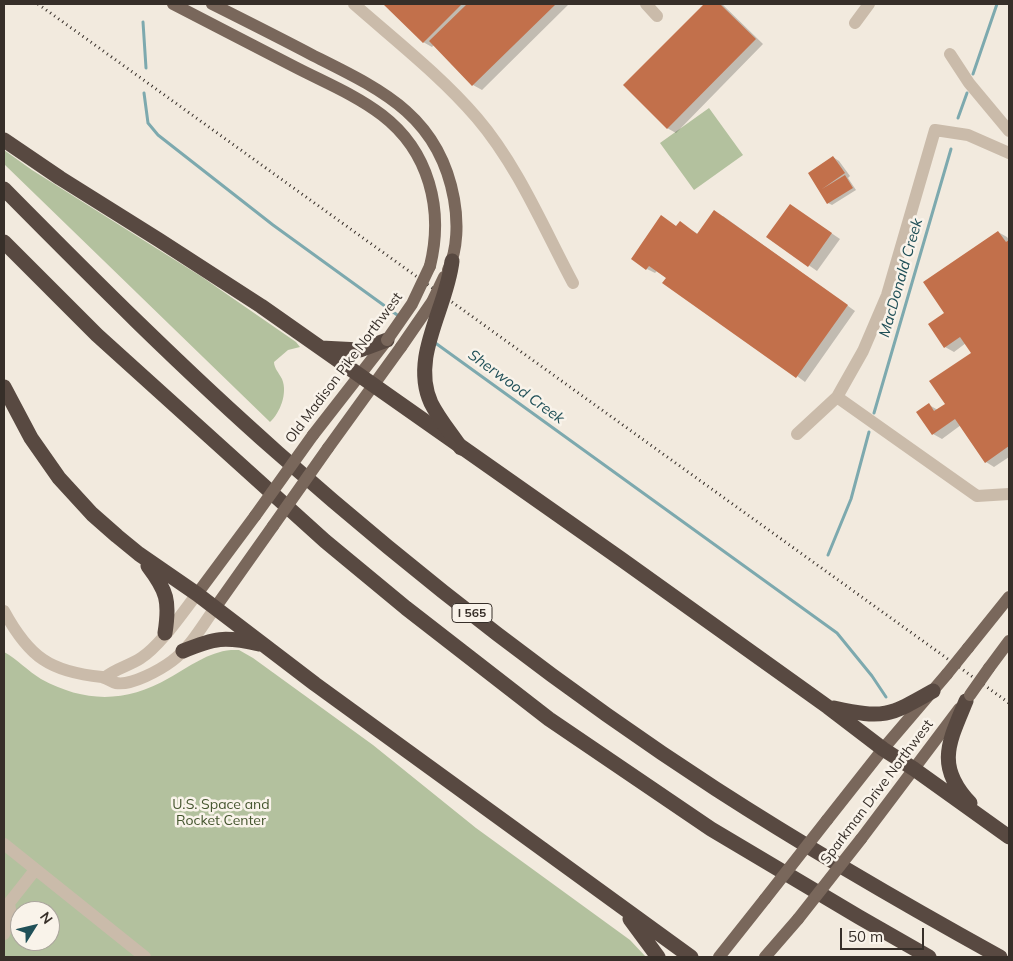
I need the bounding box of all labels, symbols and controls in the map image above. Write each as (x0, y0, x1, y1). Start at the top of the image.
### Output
water label: MacDonald Creek (875, 216, 927, 340)
street label: Old Madison Pike Northwest (282, 289, 406, 447)
water label: Sherwood Creek (464, 346, 568, 428)
road number: I 565 (452, 604, 492, 622)
street label: Sparkman Drive Northwest (817, 717, 937, 867)
park label: U.S. Space and Rocket Center (172, 797, 270, 830)
north arrow (10, 901, 60, 951)
text: N (36, 908, 57, 927)
scale bar (843, 918, 927, 950)
text: 50 m (848, 927, 883, 946)

